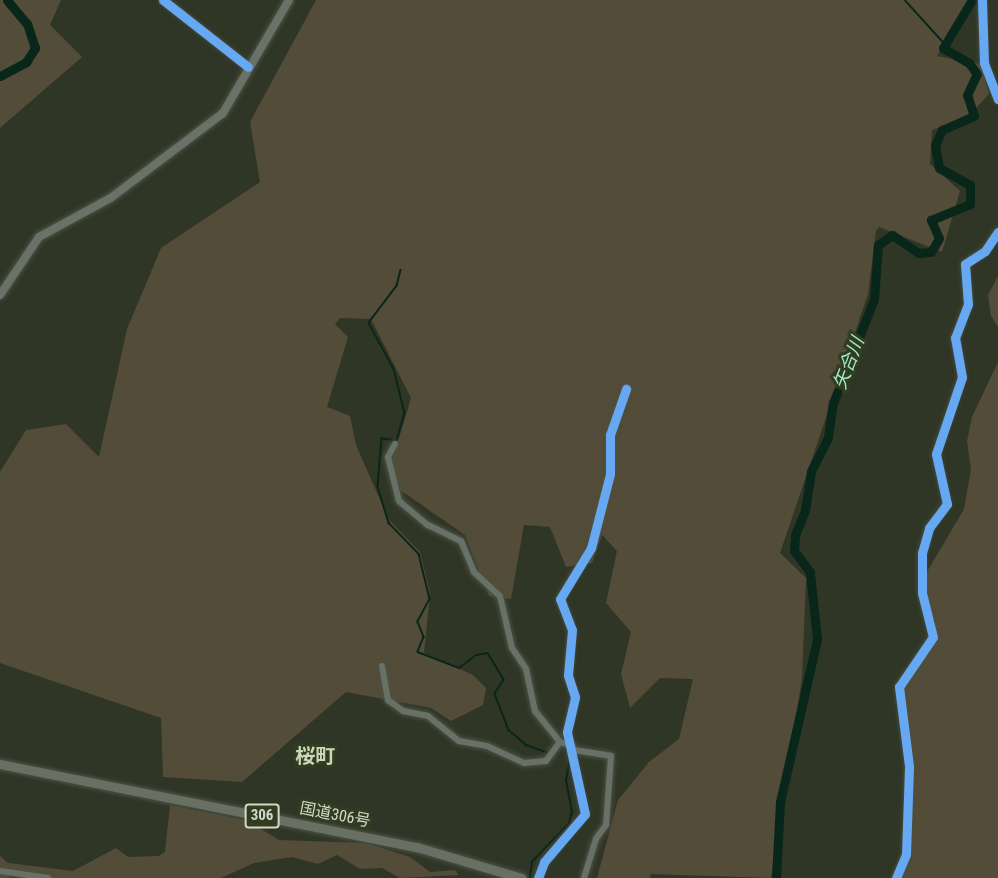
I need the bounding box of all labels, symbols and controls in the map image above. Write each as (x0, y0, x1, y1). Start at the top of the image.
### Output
water label: 矢合川 (829, 334, 869, 392)
district label: 桜町 (295, 744, 335, 768)
street label: 国道306号 (298, 799, 372, 831)
road number: 306 (244, 804, 280, 828)

